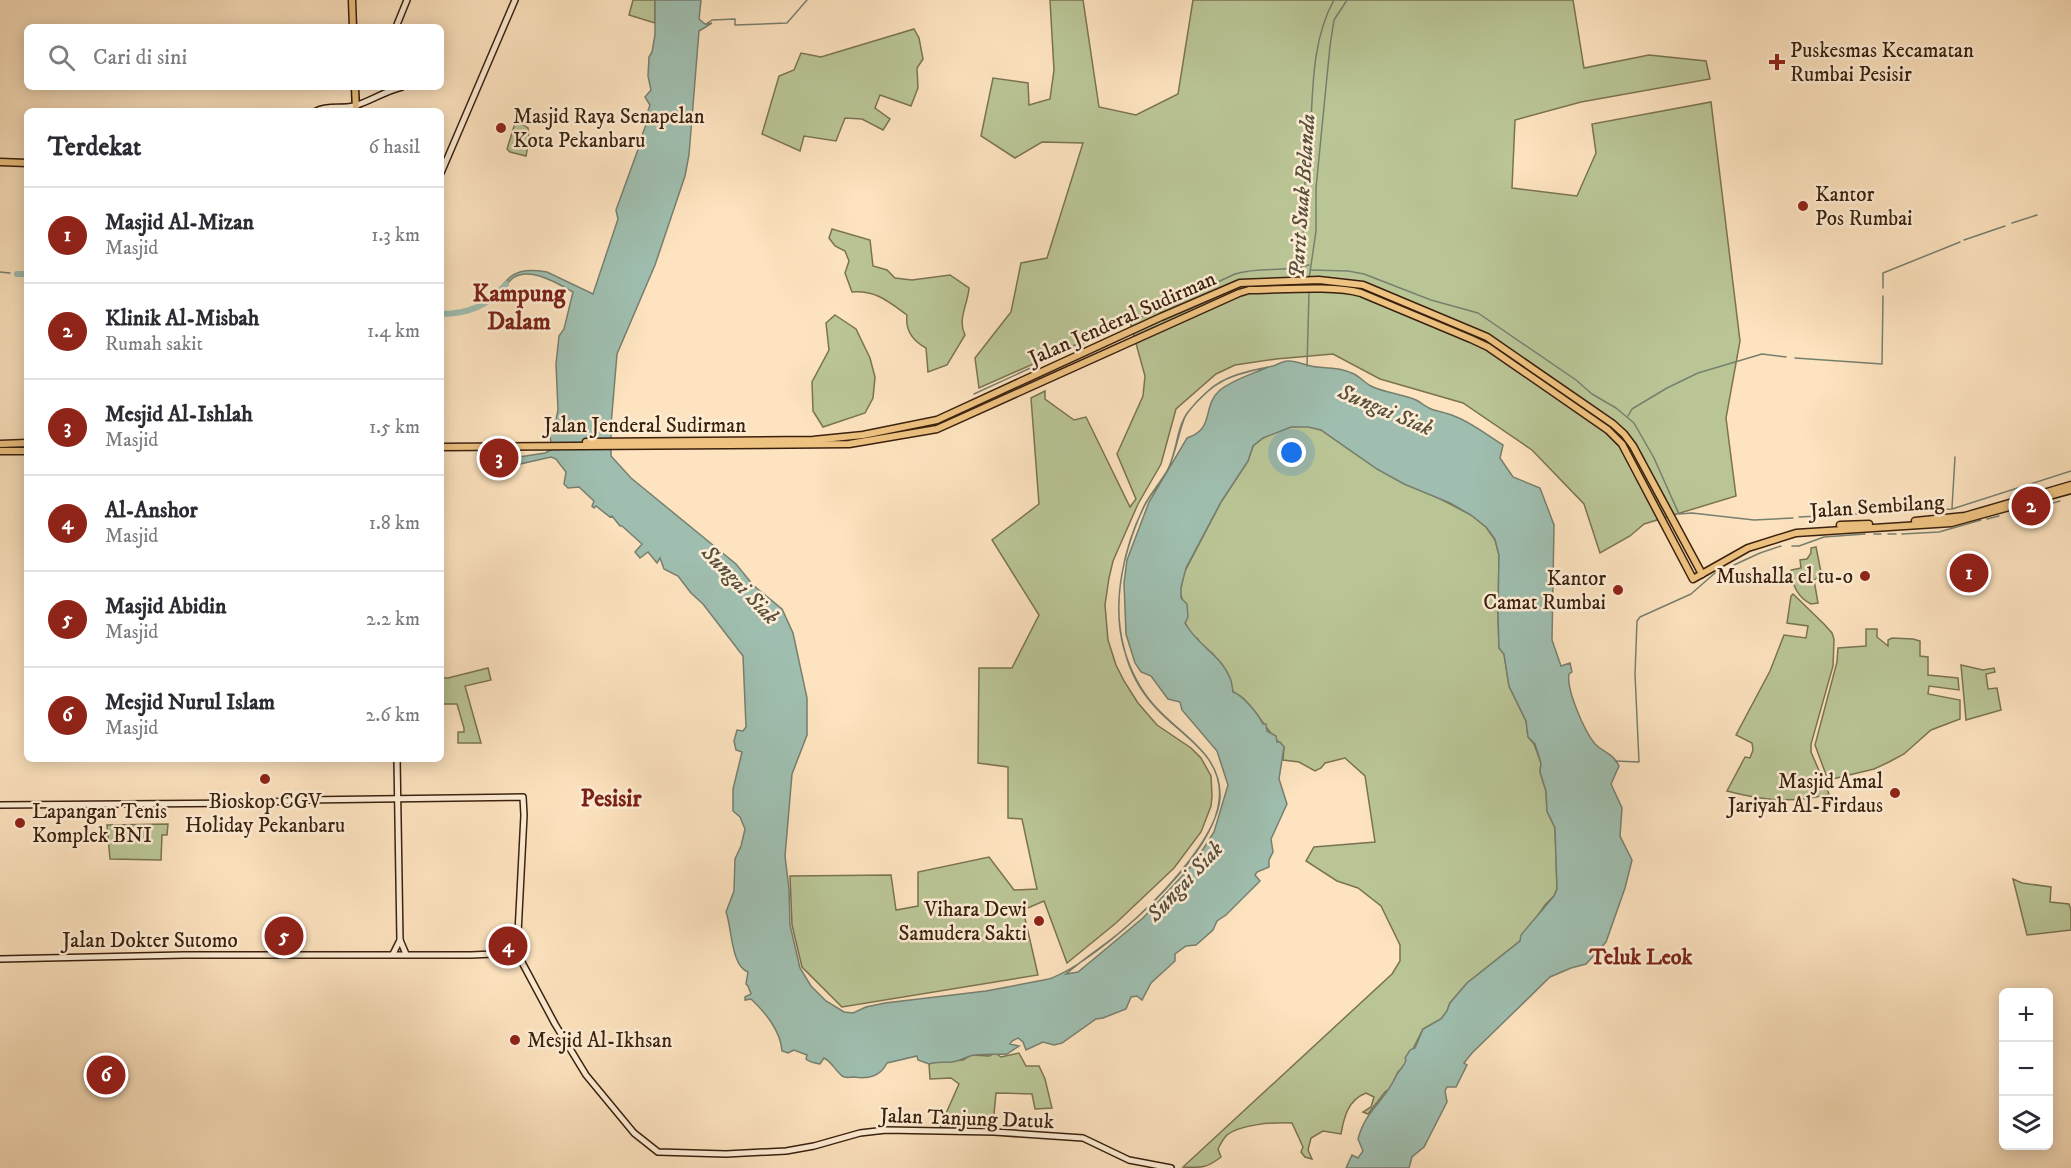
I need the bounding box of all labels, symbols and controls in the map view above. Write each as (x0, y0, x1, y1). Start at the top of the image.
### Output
search box (24, 24, 444, 90)
place label: Puskesmas Kecamatan Rumbai Pesisir (1790, 38, 1974, 88)
icon: search (45, 41, 78, 74)
text: Cari di sini (93, 44, 187, 71)
marker: Puskesmas Kecamatan Rumbai Pesisir (1768, 53, 1786, 71)
place label: Masjid Raya Senapelan Kota Pekanbaru (513, 104, 705, 154)
water label: Parit Suak Belanda (1283, 113, 1322, 279)
marker: Masjid Raya Senapelan Kota Pekanbaru (494, 121, 508, 135)
text: Terdekat (48, 131, 141, 164)
text: 6 hasil (368, 135, 420, 160)
place label: Kantor Pos Rumbai (1815, 182, 1913, 232)
marker: Kantor Pos Rumbai (1796, 199, 1810, 213)
text: Masjid Al-Mizan (105, 209, 254, 236)
text: 1 (64, 223, 71, 248)
text: 1.3 km (371, 223, 420, 248)
text: Masjid (105, 236, 158, 261)
street label: Jalan Jenderal Sudirman (1023, 266, 1220, 373)
district label: Kampung Dalam (473, 279, 567, 337)
text: Klinik Al-Misbah (105, 305, 259, 332)
text: 2 (63, 319, 72, 344)
text: 1.4 km (367, 319, 420, 344)
text: Rumah sakit (105, 332, 203, 357)
water label: Sungai Siak (1333, 378, 1437, 443)
text: Mesjid Al-Ishlah (105, 401, 253, 428)
street label: Jalan Jenderal Sudirman (542, 413, 746, 439)
text: 3 (64, 415, 71, 440)
text: 1.5 km (369, 415, 420, 440)
text: Masjid (105, 428, 158, 453)
pin: 3 (480, 436, 518, 480)
your location (1277, 438, 1306, 467)
pin: 2 (2012, 484, 2050, 528)
street label: Jalan Sembilang (1807, 489, 1946, 525)
text: Al-Anshor (105, 497, 198, 524)
text: 4 (62, 511, 73, 536)
text: 1.8 km (369, 511, 420, 536)
text: Masjid (105, 524, 158, 549)
water label: Sungai Siak (695, 539, 785, 631)
pin: 1 (1950, 550, 1988, 596)
place label: Mushalla el tu-o (1716, 564, 1853, 590)
place label: Kantor Camat Rumbai (1483, 566, 1606, 616)
marker: Mushalla el tu-o (1858, 569, 1872, 583)
marker: Kantor Camat Rumbai (1611, 583, 1625, 597)
text: Masjid Abidin (105, 593, 227, 620)
text: 5 (63, 607, 72, 632)
text: 2.2 km (366, 607, 420, 632)
text: Masjid (105, 620, 158, 645)
text: Mesjid Nurul Islam (105, 689, 275, 716)
text: 6 (62, 703, 73, 728)
text: 2.6 km (365, 703, 420, 728)
text: Masjid (105, 716, 158, 741)
place label: Masjid Amal Jariyah Al-Firdaus (1726, 769, 1884, 819)
marker: Bioskop CGV Holiday Pekanbaru (258, 772, 272, 786)
district label: Pesisir (581, 784, 643, 814)
marker: Masjid Amal Jariyah Al-Firdaus (1888, 786, 1902, 800)
place label: Bioskop CGV Holiday Pekanbaru (185, 789, 345, 839)
place label: Lapangan Tenis Komplek BNI (32, 799, 167, 849)
marker: Lapangan Tenis Komplek BNI (13, 816, 27, 830)
water label: Sungai Siak (1140, 836, 1230, 929)
place label: Vihara Dewi Samudera Sakti (898, 897, 1027, 947)
pin: 5 (264, 914, 304, 958)
marker: Vihara Dewi Samudera Sakti (1032, 914, 1046, 928)
pin: 4 (488, 924, 528, 968)
street label: Jalan Dokter Sutomo (60, 928, 238, 954)
district label: Teluk Leok (1589, 944, 1693, 971)
map controls (1999, 988, 2053, 1150)
button: + (1999, 988, 2053, 1042)
place label: Mesjid Al-Ikhsan (527, 1028, 672, 1054)
marker: Mesjid Al-Ikhsan (508, 1033, 522, 1047)
button: − (1999, 1042, 2053, 1096)
pin: 6 (86, 1052, 126, 1098)
button: layers (1999, 1096, 2053, 1150)
street label: Jalan Tanjung Datuk (877, 1103, 1055, 1135)

